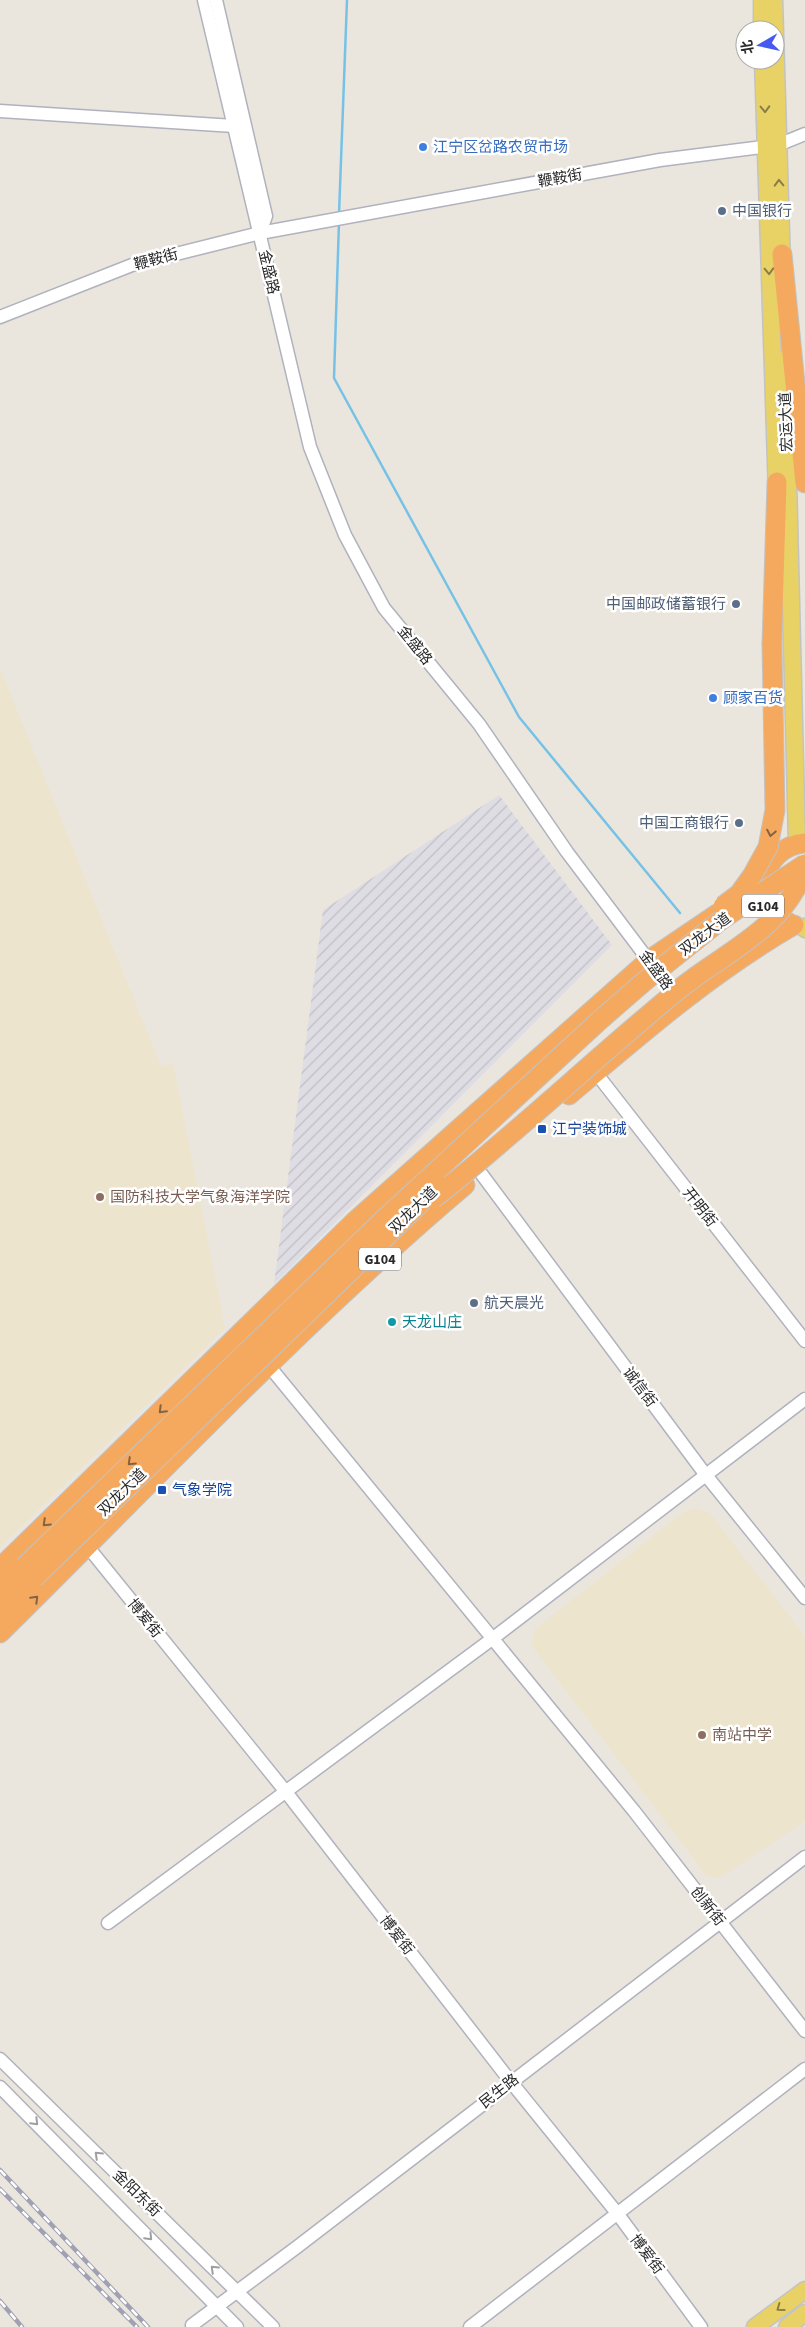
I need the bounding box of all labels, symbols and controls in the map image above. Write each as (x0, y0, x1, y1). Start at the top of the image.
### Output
north arrow (735, 20, 785, 70)
text: 北 (737, 38, 759, 55)
one-way arrow (760, 105, 770, 113)
place label: 江宁区岔路农贸市场 (433, 137, 568, 158)
marker: 江宁区岔路农贸市场 (417, 141, 429, 153)
street label: 鞭鞍街 (536, 164, 584, 193)
one-way arrow (774, 178, 785, 186)
place label: 中国银行 (732, 201, 792, 222)
marker: 中国银行 (716, 205, 728, 217)
street label: 鞭鞍街 (132, 244, 181, 275)
street label: 金盛路 (253, 248, 284, 296)
one-way arrow (764, 267, 775, 275)
street label: 宏运大道 (775, 392, 798, 452)
place label: 中国邮政储蓄银行 (606, 594, 726, 615)
marker: 中国邮政储蓄银行 (730, 598, 742, 610)
street label: 金盛路 (392, 621, 437, 669)
place label: 顾家百货 (723, 688, 783, 709)
marker: 顾家百货 (707, 692, 719, 704)
place label: 中国工商银行 (639, 813, 729, 834)
marker: 中国工商银行 (733, 817, 745, 829)
one-way arrow (766, 828, 776, 837)
road number: G104 (742, 894, 784, 918)
street label: 双龙大道 (675, 908, 736, 961)
street label: 金盛路 (634, 946, 677, 995)
place label: 江宁装饰城 (552, 1119, 627, 1140)
marker: 江宁装饰城 (536, 1123, 548, 1135)
street label: 双龙大道 (384, 1182, 442, 1239)
street label: 开明街 (677, 1183, 722, 1232)
place label: 国防科技大学气象海洋学院 (110, 1187, 290, 1208)
marker: 国防科技大学气象海洋学院 (94, 1191, 106, 1203)
road number: G104 (359, 1248, 401, 1270)
place label: 航天晨光 (484, 1293, 544, 1314)
marker: 航天晨光 (468, 1297, 480, 1309)
place label: 天龙山庄 (402, 1312, 462, 1333)
marker: 天龙山庄 (386, 1316, 398, 1328)
street label: 诚信街 (618, 1363, 662, 1412)
one-way arrow (159, 1404, 168, 1413)
one-way arrow (128, 1456, 137, 1465)
street label: 双龙大道 (93, 1464, 151, 1521)
place label: 气象学院 (172, 1480, 232, 1501)
marker: 气象学院 (156, 1484, 168, 1496)
one-way arrow (43, 1517, 52, 1526)
street label: 博爱街 (122, 1594, 167, 1642)
one-way arrow (29, 1596, 38, 1605)
place label: 南站中学 (712, 1725, 772, 1746)
marker: 南站中学 (696, 1729, 708, 1741)
street label: 创新街 (685, 1882, 730, 1931)
street label: 博爱街 (374, 1911, 419, 1960)
street label: 民生路 (475, 2069, 524, 2114)
one-way arrow (29, 2116, 38, 2125)
one-way arrow (94, 2152, 103, 2161)
street label: 金阳东街 (108, 2165, 166, 2222)
street label: 博爱街 (625, 2230, 669, 2279)
one-way arrow (143, 2231, 152, 2240)
one-way arrow (210, 2265, 219, 2274)
one-way arrow (776, 2302, 786, 2311)

